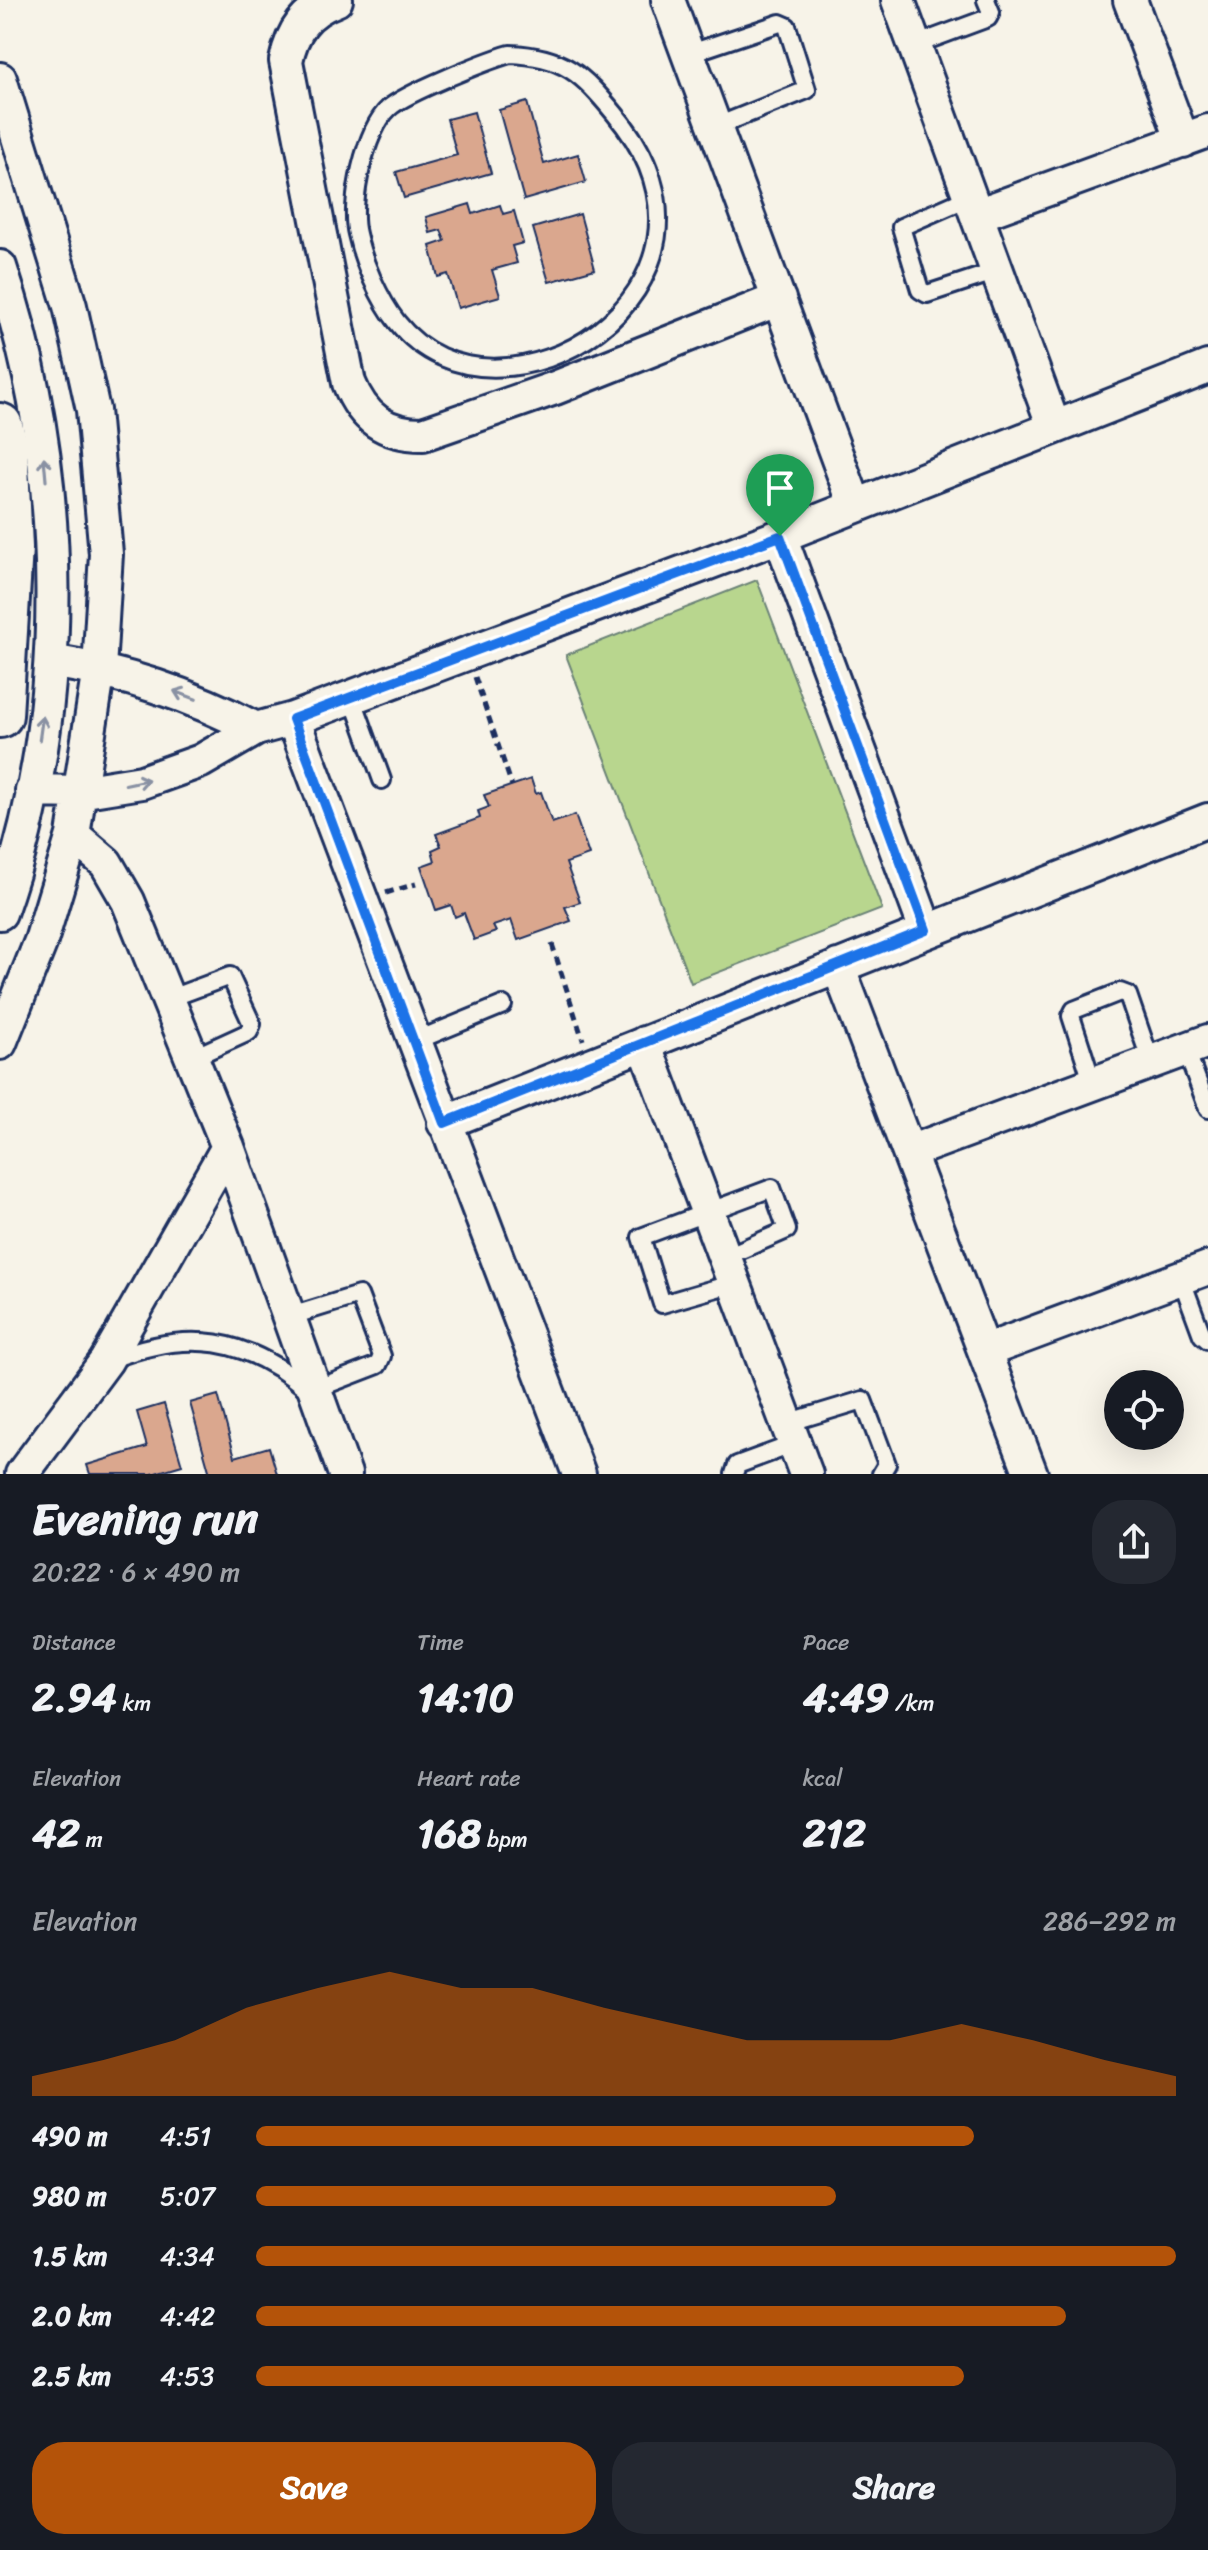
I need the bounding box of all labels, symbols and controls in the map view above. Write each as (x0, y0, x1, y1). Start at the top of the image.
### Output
pin (746, 454, 814, 536)
one-way arrow (38, 456, 53, 483)
icon: arrive (758, 466, 802, 510)
one-way arrow (173, 687, 198, 701)
one-way arrow (34, 716, 49, 741)
one-way arrow (124, 774, 150, 789)
map controls (1104, 1370, 1184, 1450)
button: locate (1104, 1370, 1184, 1450)
text: Evening run (32, 1480, 258, 1558)
button: share (1092, 1500, 1176, 1584)
text: 20:22 · 6 × 490 m (32, 1549, 240, 1595)
text: Distance (32, 1623, 116, 1662)
text: Time (417, 1623, 464, 1662)
text: Pace (803, 1623, 849, 1662)
text: 2.94 (32, 1662, 117, 1733)
text: 14:10 (417, 1662, 514, 1733)
text: 4:49 (803, 1662, 889, 1733)
text: km (117, 1684, 151, 1723)
text: /km (889, 1684, 935, 1723)
text: Elevation (32, 1759, 121, 1798)
text: Heart rate (417, 1759, 521, 1798)
text: kcal (803, 1759, 843, 1798)
text: 42 (32, 1798, 80, 1869)
text: 168 (417, 1798, 481, 1869)
text: 212 (803, 1798, 866, 1869)
text: m (80, 1820, 103, 1859)
text: bpm (481, 1820, 528, 1859)
text: Elevation (32, 1898, 137, 1944)
text: 286–292 m (1043, 1898, 1176, 1944)
text: 490 m (32, 2113, 107, 2159)
text: 4:51 (160, 2113, 211, 2159)
text: 980 m (32, 2173, 107, 2219)
text: 5:07 (160, 2173, 215, 2219)
text: 1.5 km (32, 2233, 107, 2279)
text: 4:34 (160, 2233, 215, 2279)
text: 2.0 km (32, 2293, 112, 2339)
text: 4:42 (160, 2293, 215, 2339)
text: 2.5 km (32, 2353, 111, 2399)
text: 4:53 (160, 2353, 214, 2399)
button: Save (32, 2442, 596, 2534)
button: Share (612, 2442, 1176, 2534)

